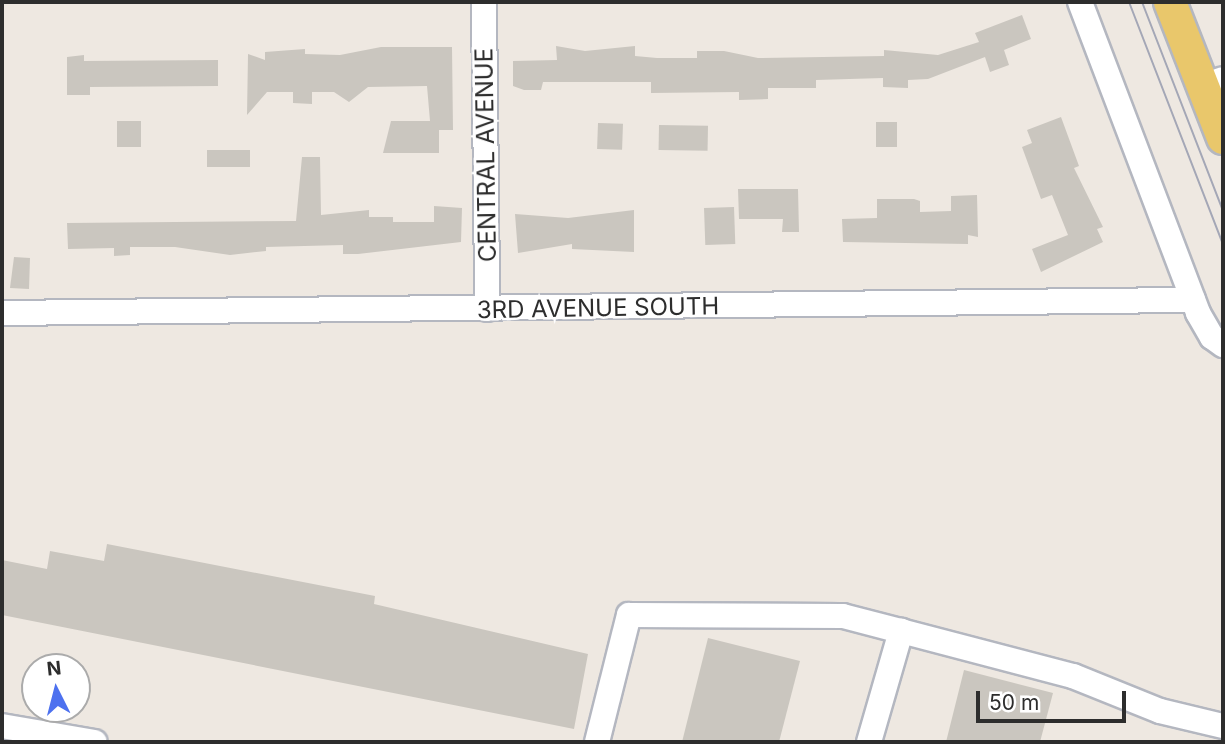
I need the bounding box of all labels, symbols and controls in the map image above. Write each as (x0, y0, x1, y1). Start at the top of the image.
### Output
street label: CENTRAL AVENUE (470, 48, 502, 262)
street label: 3RD AVENUE SOUTH (477, 291, 719, 325)
north arrow (21, 653, 91, 723)
text: N (46, 656, 62, 681)
scale bar (980, 678, 1130, 722)
text: 50 m (989, 690, 1039, 715)

